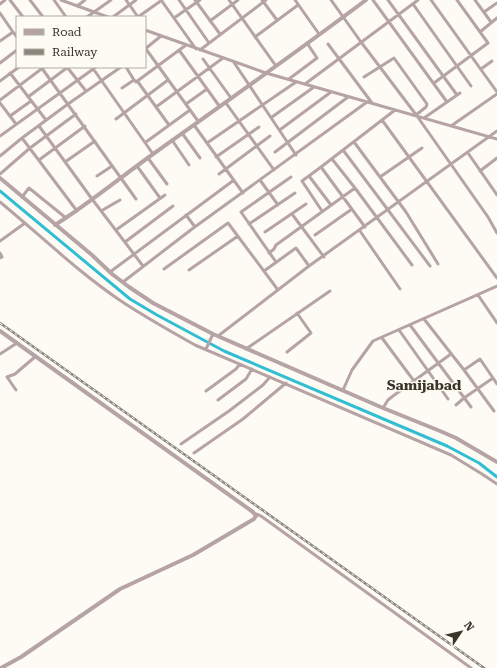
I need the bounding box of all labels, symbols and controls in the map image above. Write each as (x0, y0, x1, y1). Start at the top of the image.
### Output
legend (16, 16, 146, 68)
text: Road (52, 25, 82, 39)
text: Railway (52, 45, 98, 59)
district label: Samijabad (387, 377, 462, 393)
north arrow (441, 612, 481, 652)
text: N (461, 619, 477, 634)

